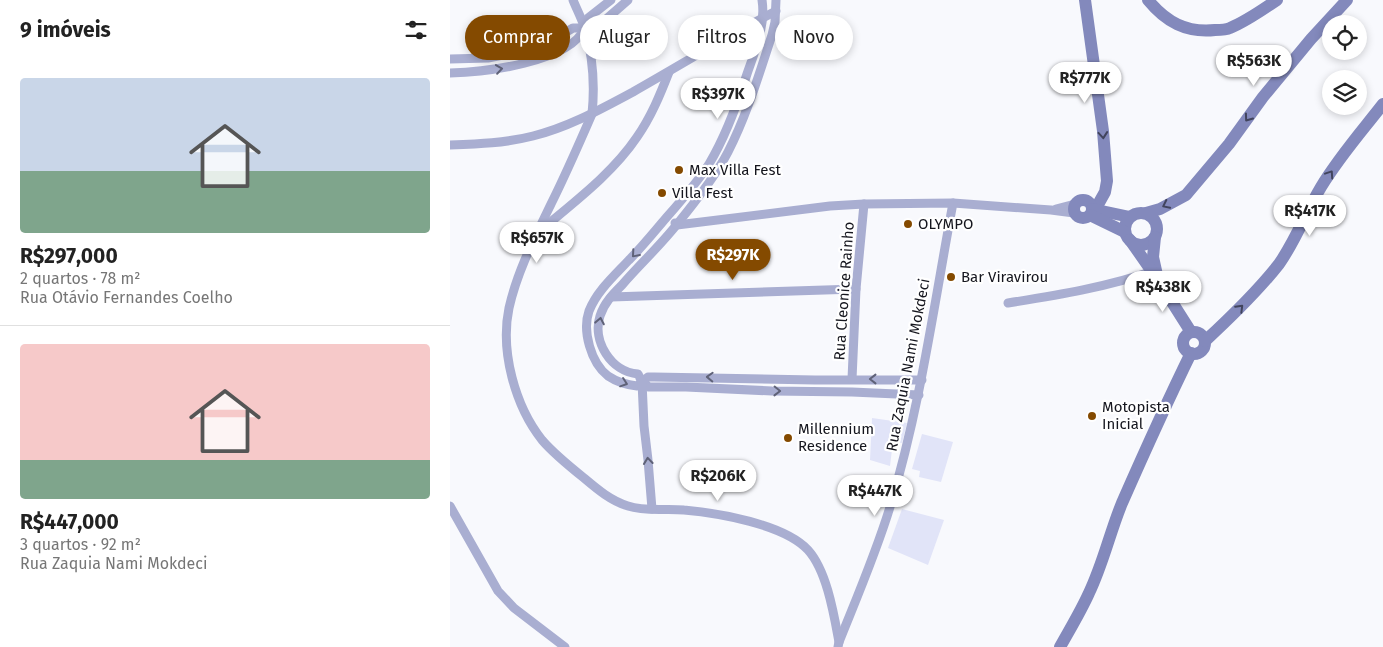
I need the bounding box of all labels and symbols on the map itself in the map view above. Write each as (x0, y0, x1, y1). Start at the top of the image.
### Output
pin: R$563K (1213, 44, 1295, 87)
pin: R$777K (1044, 62, 1126, 104)
one-way arrow (495, 64, 503, 75)
pin: R$397K (677, 78, 759, 120)
one-way arrow (1245, 112, 1254, 122)
one-way arrow (1097, 131, 1108, 139)
place label: Max Villa Fest (689, 161, 782, 179)
marker: Max Villa Fest (673, 164, 685, 176)
one-way arrow (1324, 170, 1333, 179)
place label: Villa Fest (672, 184, 733, 202)
marker: Villa Fest (656, 187, 668, 199)
pin: R$417K (1269, 194, 1351, 237)
one-way arrow (1163, 199, 1172, 209)
place label: OLYMPO (918, 215, 973, 233)
marker: OLYMPO (902, 218, 914, 230)
street label: Rua Cleonice Rainho (830, 221, 858, 361)
pin: R$657K (496, 222, 578, 264)
pin: R$297K (692, 238, 774, 281)
one-way arrow (631, 248, 640, 257)
place label: Bar Viravirou (961, 268, 1048, 286)
pin: R$438K (1122, 270, 1204, 313)
marker: Bar Viravirou (945, 271, 957, 283)
street label: Rua Zaquia Nami Mokdeci (882, 277, 934, 453)
one-way arrow (1234, 304, 1243, 313)
one-way arrow (594, 316, 605, 325)
one-way arrow (706, 372, 714, 383)
one-way arrow (869, 374, 877, 385)
one-way arrow (619, 377, 628, 387)
one-way arrow (773, 386, 781, 396)
place label: Motopista Inicial (1102, 398, 1170, 433)
marker: Motopista Inicial (1086, 410, 1098, 422)
place label: Millennium Residence (798, 420, 874, 455)
marker: Millennium Residence (782, 432, 794, 444)
one-way arrow (643, 456, 654, 464)
pin: R$206K (677, 460, 759, 502)
pin: R$447K (834, 474, 916, 517)

